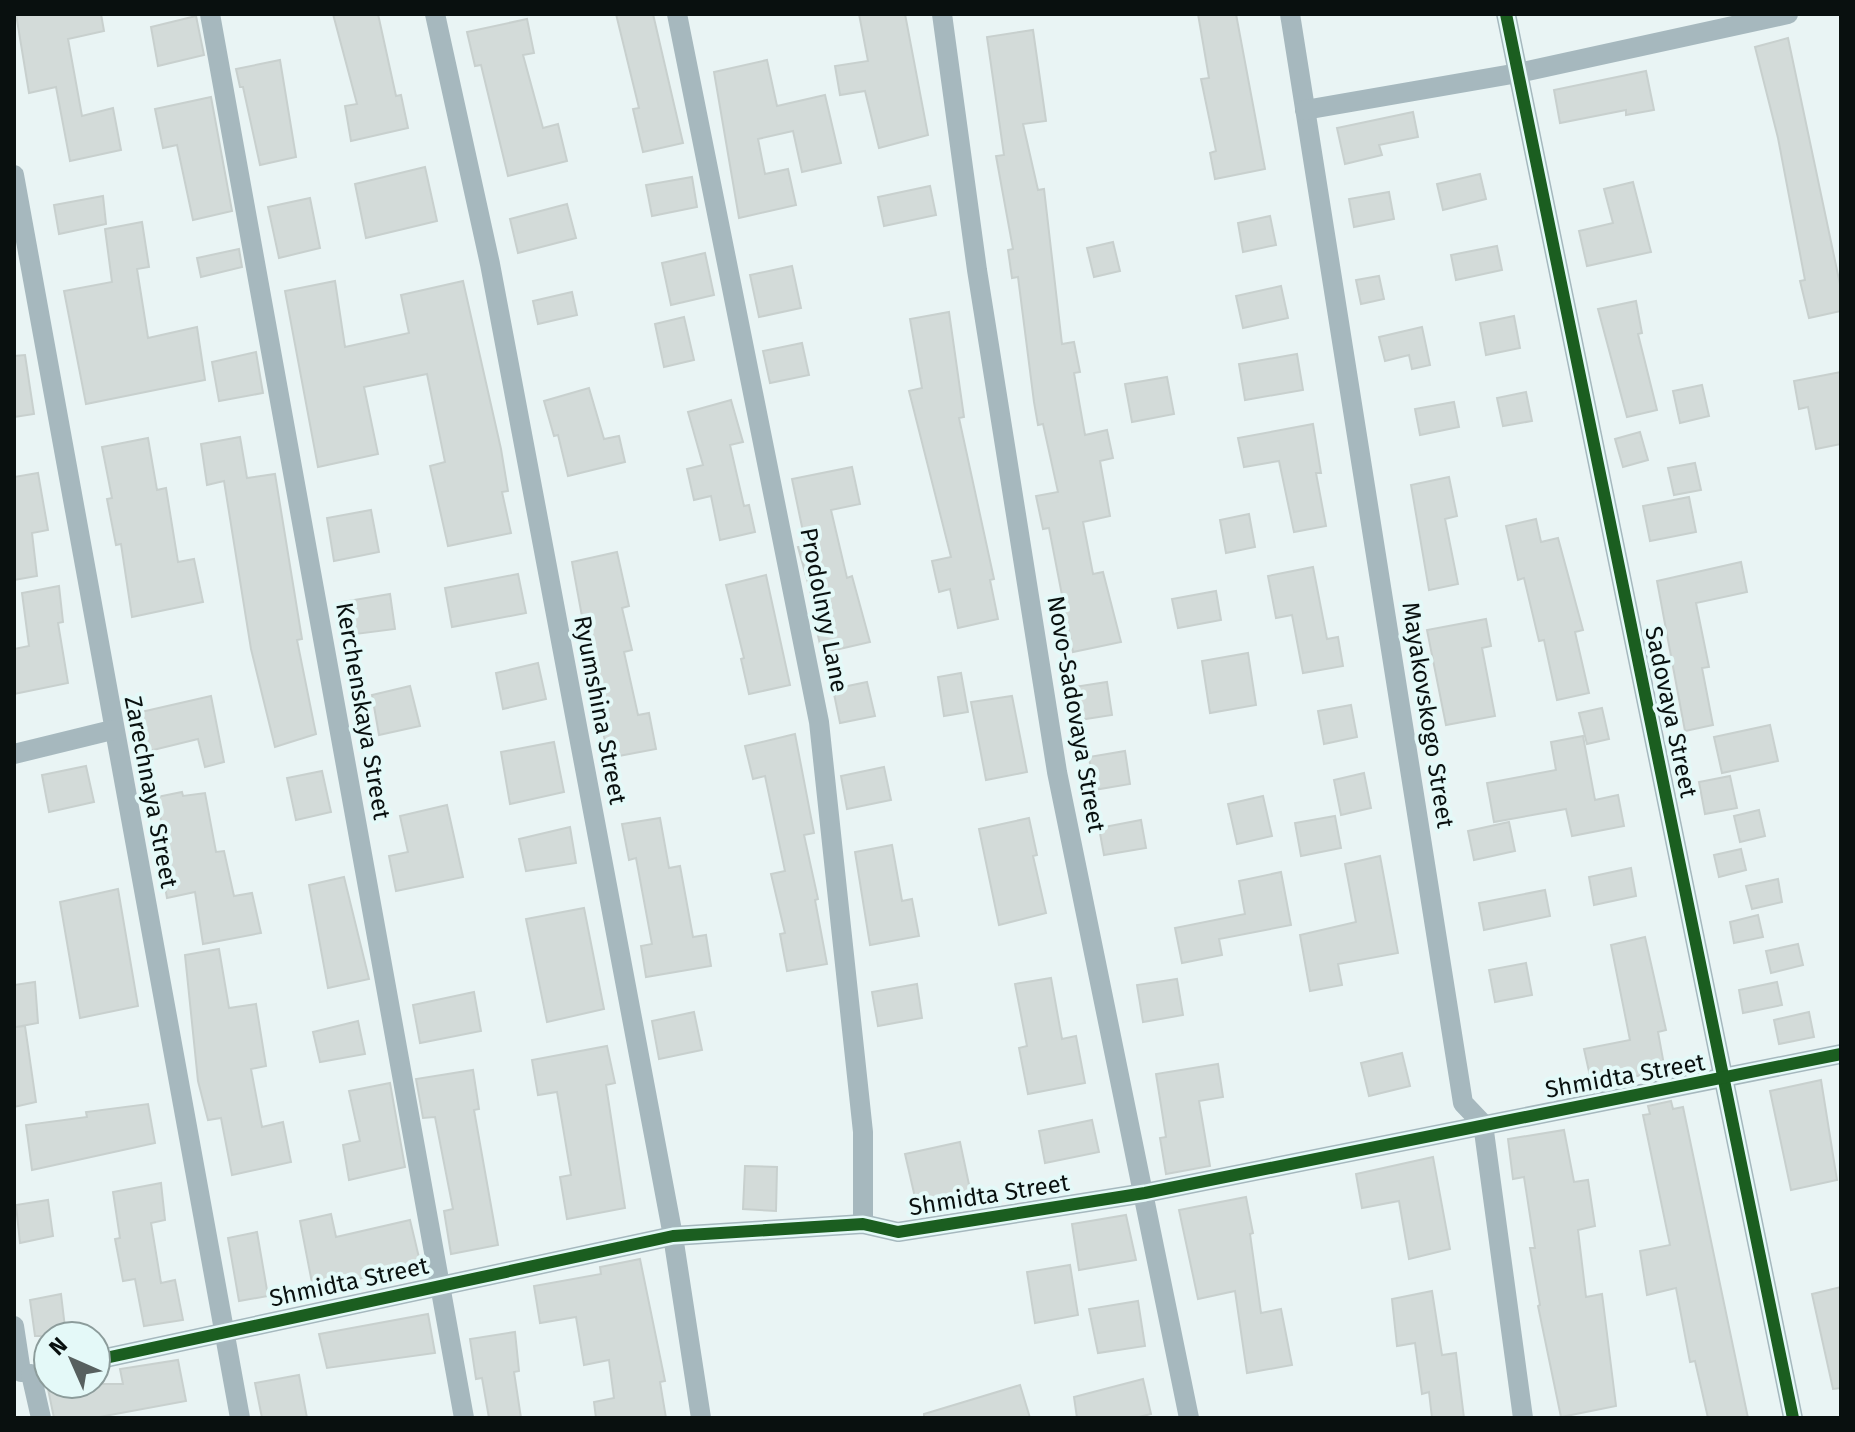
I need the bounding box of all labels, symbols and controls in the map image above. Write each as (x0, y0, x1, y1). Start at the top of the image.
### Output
street label: Prodolnyy Lane (794, 525, 854, 695)
street label: Novo-Sadovaya Street (1041, 594, 1111, 835)
street label: Kerchenskaya Street (330, 600, 396, 822)
street label: Mayakovskogo Street (1396, 600, 1460, 830)
street label: Ryumshina Street (568, 613, 632, 807)
street label: Sadovaya Street (1639, 624, 1703, 801)
street label: Zarechnaya Street (119, 694, 183, 891)
street label: Shmidta Street (1543, 1048, 1707, 1104)
street label: Shmidta Street (907, 1168, 1071, 1221)
street label: Shmidta Street (267, 1251, 431, 1313)
north arrow (32, 1320, 112, 1400)
text: N (44, 1332, 73, 1361)

